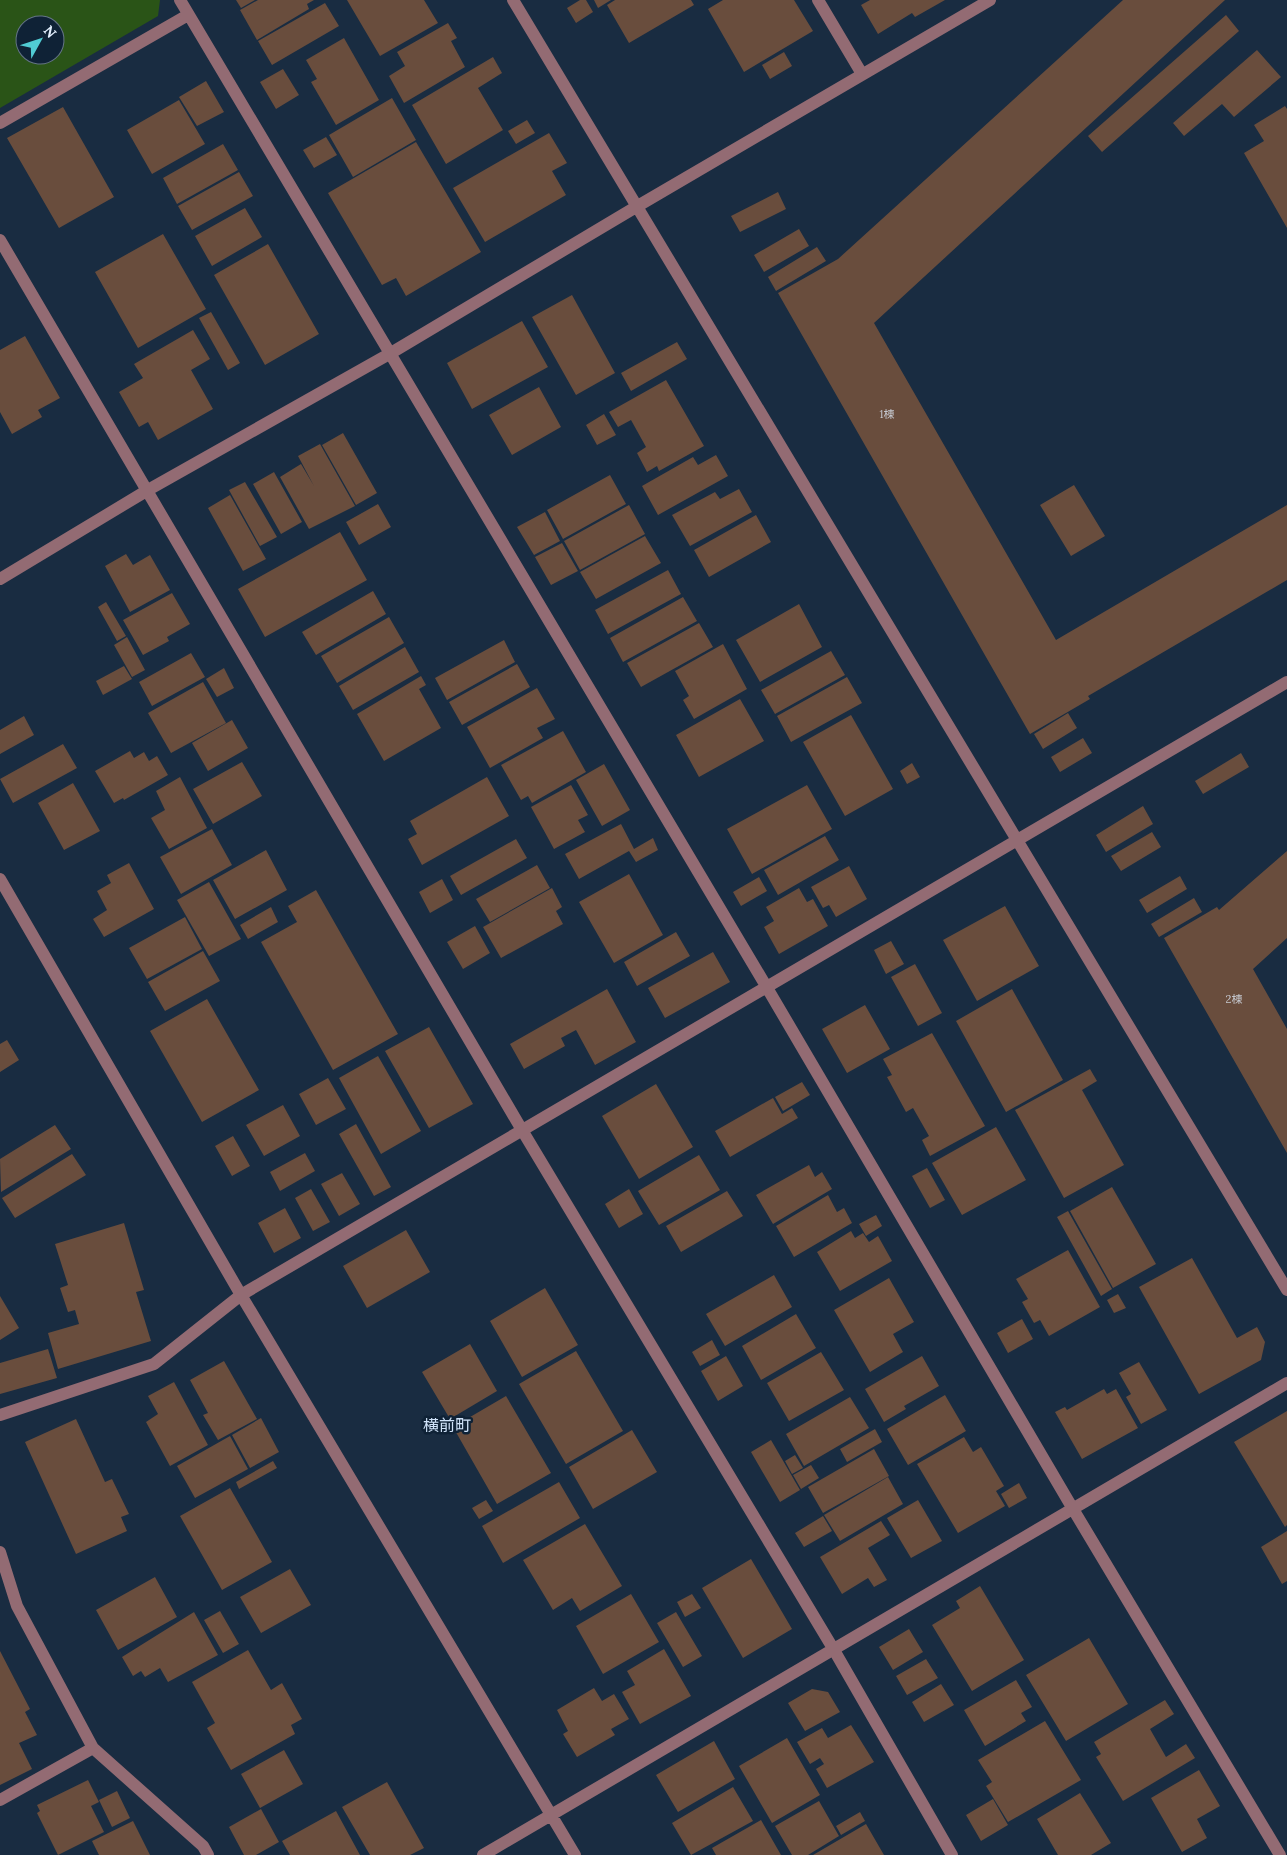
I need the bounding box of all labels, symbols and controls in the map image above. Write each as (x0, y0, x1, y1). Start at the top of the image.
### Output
north arrow (15, 15, 65, 65)
text: N (40, 22, 60, 42)
house number: 1棟 (879, 407, 895, 421)
house number: 2棟 (1226, 992, 1242, 1006)
district label: 横前町 (423, 1415, 471, 1435)

